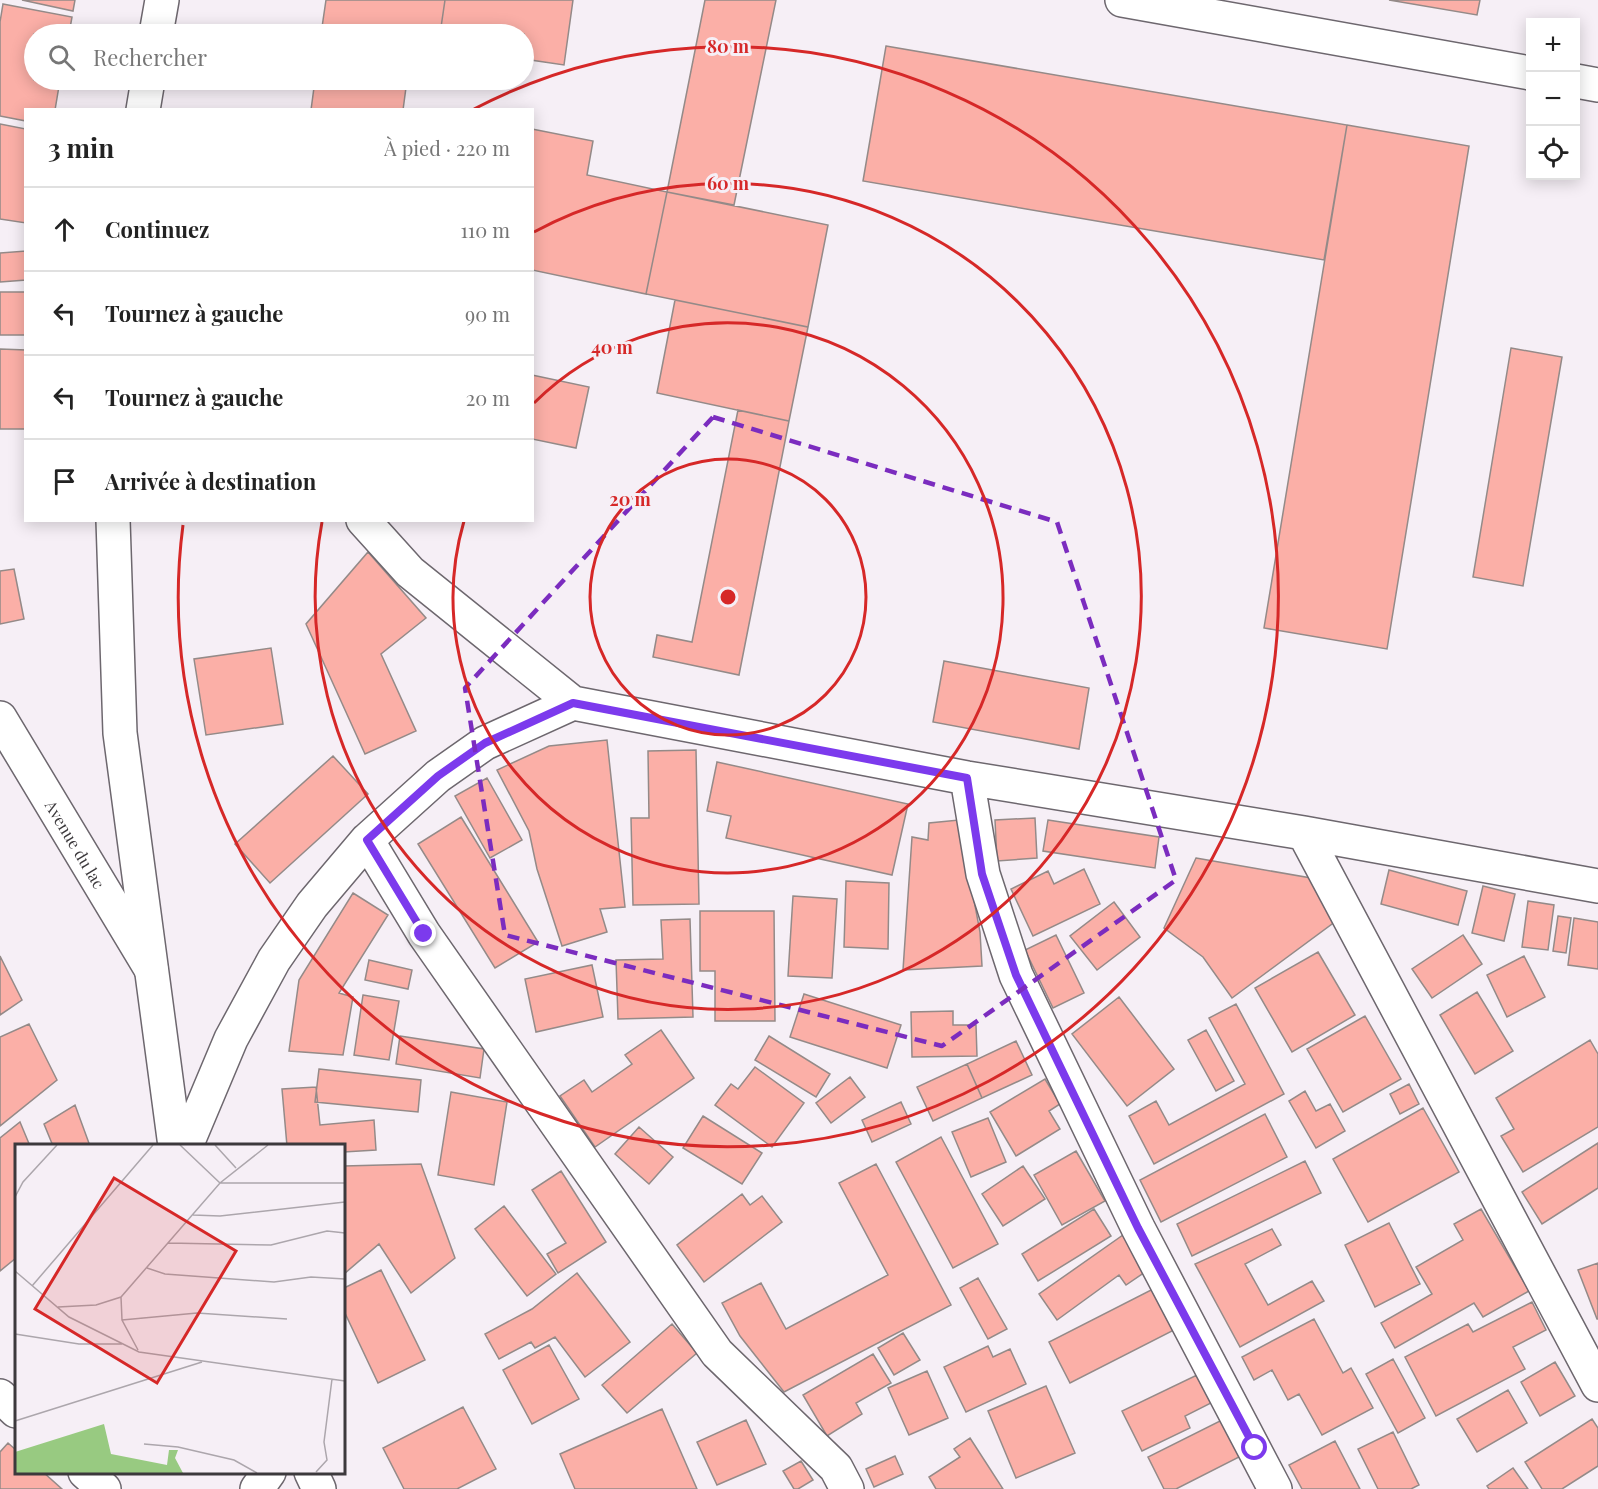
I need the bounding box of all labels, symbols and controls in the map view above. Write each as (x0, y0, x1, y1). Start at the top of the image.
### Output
map controls (1526, 18, 1580, 180)
button: + (1526, 18, 1580, 72)
search box (24, 24, 534, 90)
text: 80 m (707, 34, 750, 58)
icon: search (45, 41, 78, 74)
text: Rechercher (93, 42, 207, 72)
button: − (1526, 72, 1580, 126)
button: locate (1526, 126, 1580, 180)
text: 3 min (48, 130, 114, 165)
text: À pied · 220 m (384, 134, 510, 161)
text: 60 m (707, 171, 750, 195)
icon: ahead (48, 213, 81, 246)
text: Continuez (105, 214, 209, 244)
text: 110 m (460, 216, 510, 243)
icon: left (48, 297, 81, 330)
text: Tournez à gauche (105, 298, 283, 328)
text: 90 m (465, 300, 510, 327)
text: 40 m (591, 335, 634, 359)
icon: left (48, 381, 81, 414)
text: Tournez à gauche (105, 382, 283, 412)
text: 20 m (466, 384, 510, 411)
icon: arrive (48, 465, 81, 498)
text: Arrivée à destination (105, 466, 316, 496)
text: 20 m (609, 487, 651, 511)
centre of rings (718, 587, 738, 607)
street label: Avenue du lac (41, 795, 110, 892)
route end (410, 920, 436, 946)
inset map (15, 1144, 345, 1474)
route start (1241, 1434, 1267, 1460)

